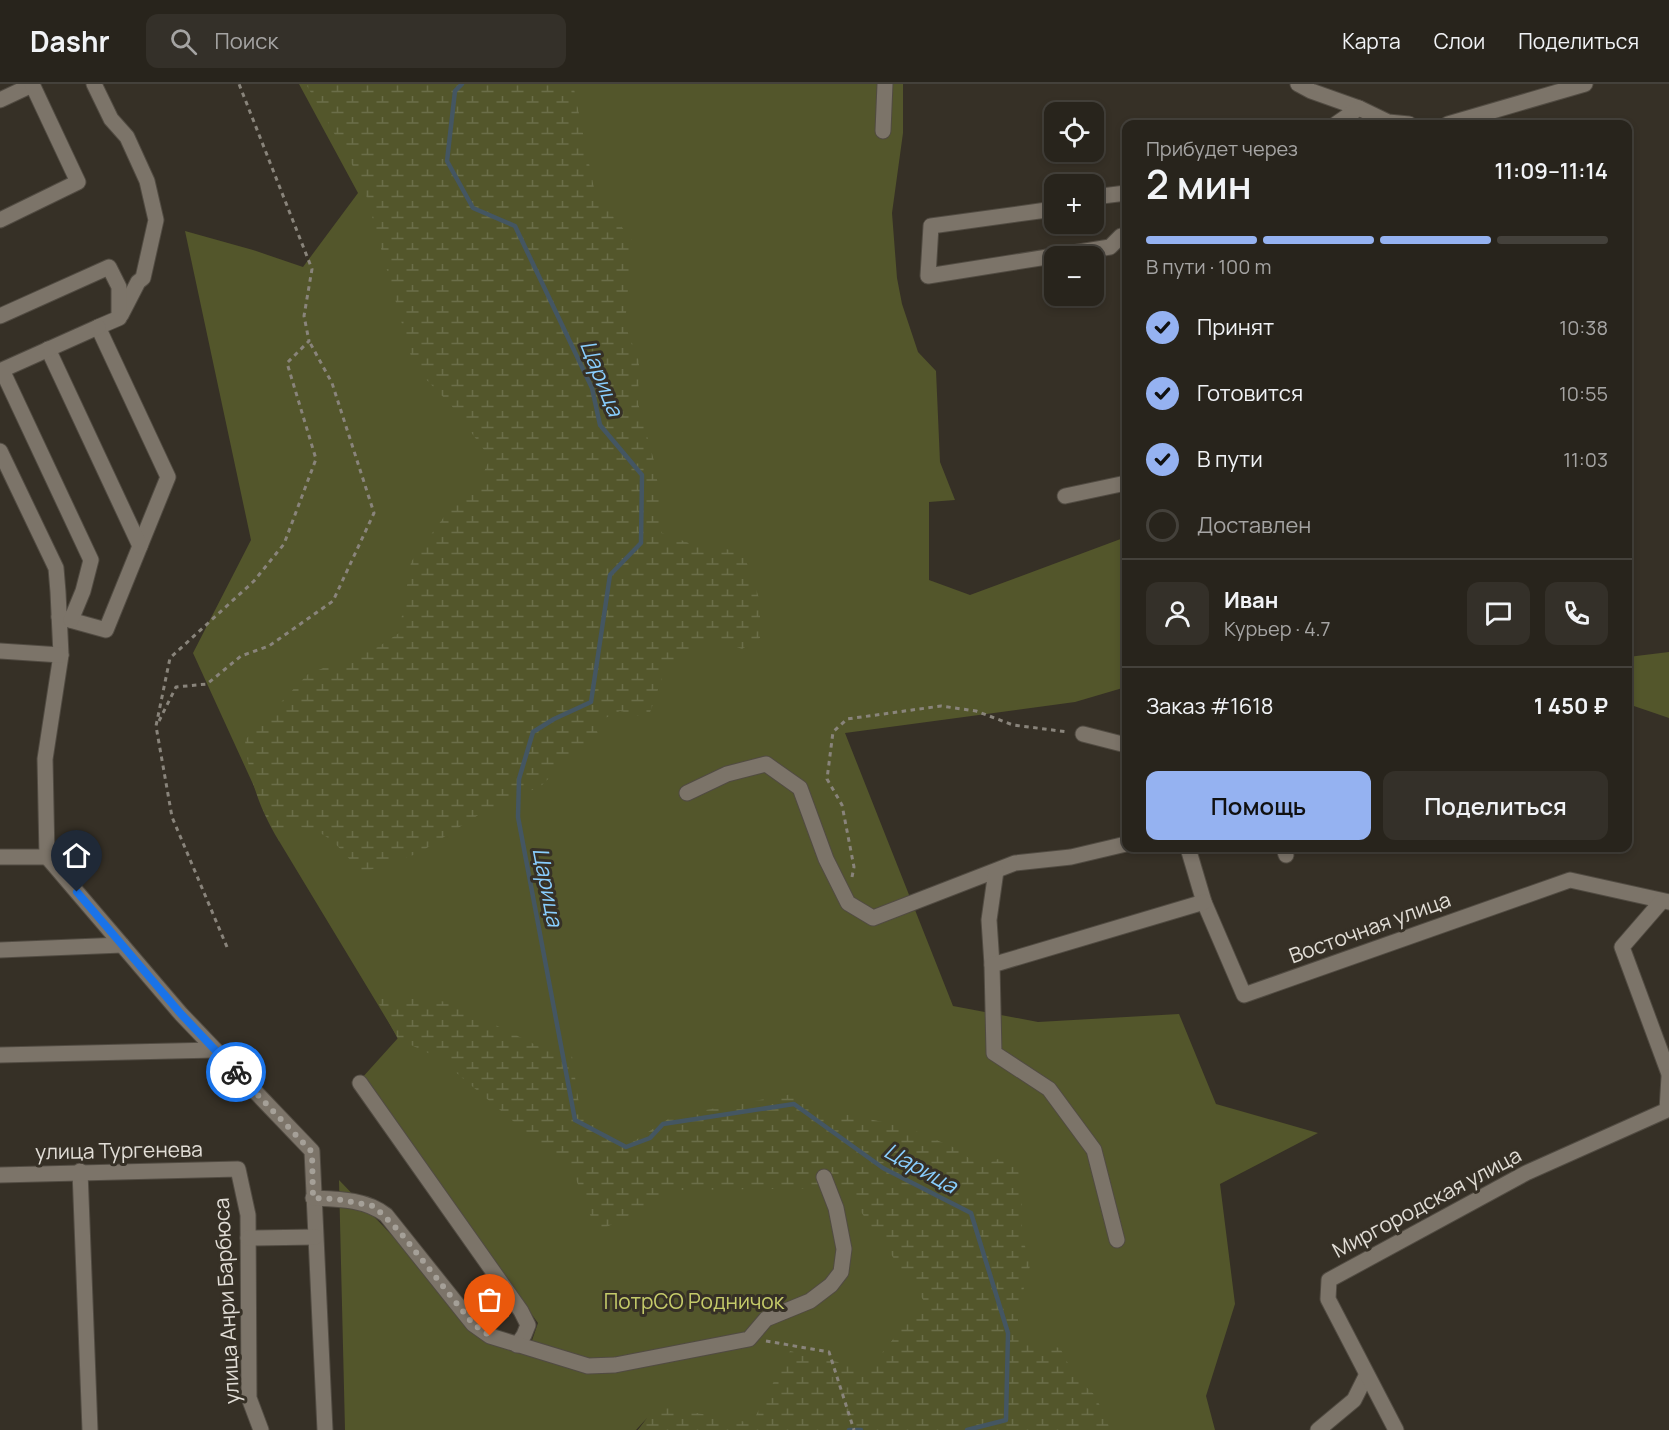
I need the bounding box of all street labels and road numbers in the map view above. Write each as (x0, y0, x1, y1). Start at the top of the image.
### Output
street label: Восточная улица (1285, 885, 1454, 969)
street label: улица Тургенева (35, 1135, 203, 1165)
street label: Миргородская улица (1327, 1140, 1526, 1264)
street label: улица Анри Барбюса (207, 1197, 245, 1405)

